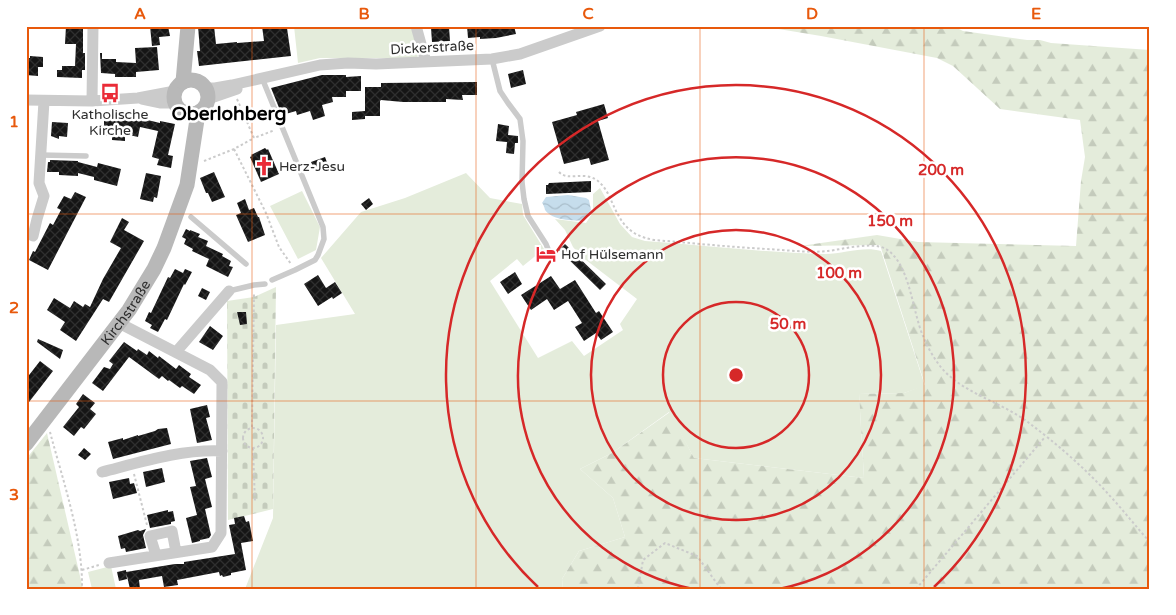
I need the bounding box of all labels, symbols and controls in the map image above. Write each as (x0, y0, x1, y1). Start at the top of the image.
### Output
text: A (134, 4, 146, 24)
text: B (358, 4, 370, 24)
text: C (582, 4, 594, 24)
text: D (806, 4, 818, 24)
text: E (1031, 4, 1041, 24)
street label: Dickerstraße (390, 37, 474, 58)
bus stop icon: Katholische Kirche (99, 82, 121, 104)
district label: Oberlohberg (172, 103, 286, 126)
place label: Katholische Kirche (71, 106, 149, 139)
text: 1 (9, 112, 19, 132)
church icon: Herz-Jesu (253, 155, 275, 177)
place label: Herz-Jesu (279, 158, 345, 175)
text: 200 m (918, 161, 964, 179)
text: 150 m (867, 212, 913, 230)
hotel icon: Hof Hülsemann (535, 243, 557, 265)
place label: Hof Hülsemann (561, 246, 664, 263)
text: 100 m (816, 264, 862, 282)
street label: Kirchstraße (97, 277, 154, 349)
text: 2 (9, 298, 19, 318)
text: 50 m (770, 315, 806, 333)
centre of rings (727, 366, 745, 384)
text: 3 (9, 485, 19, 505)

